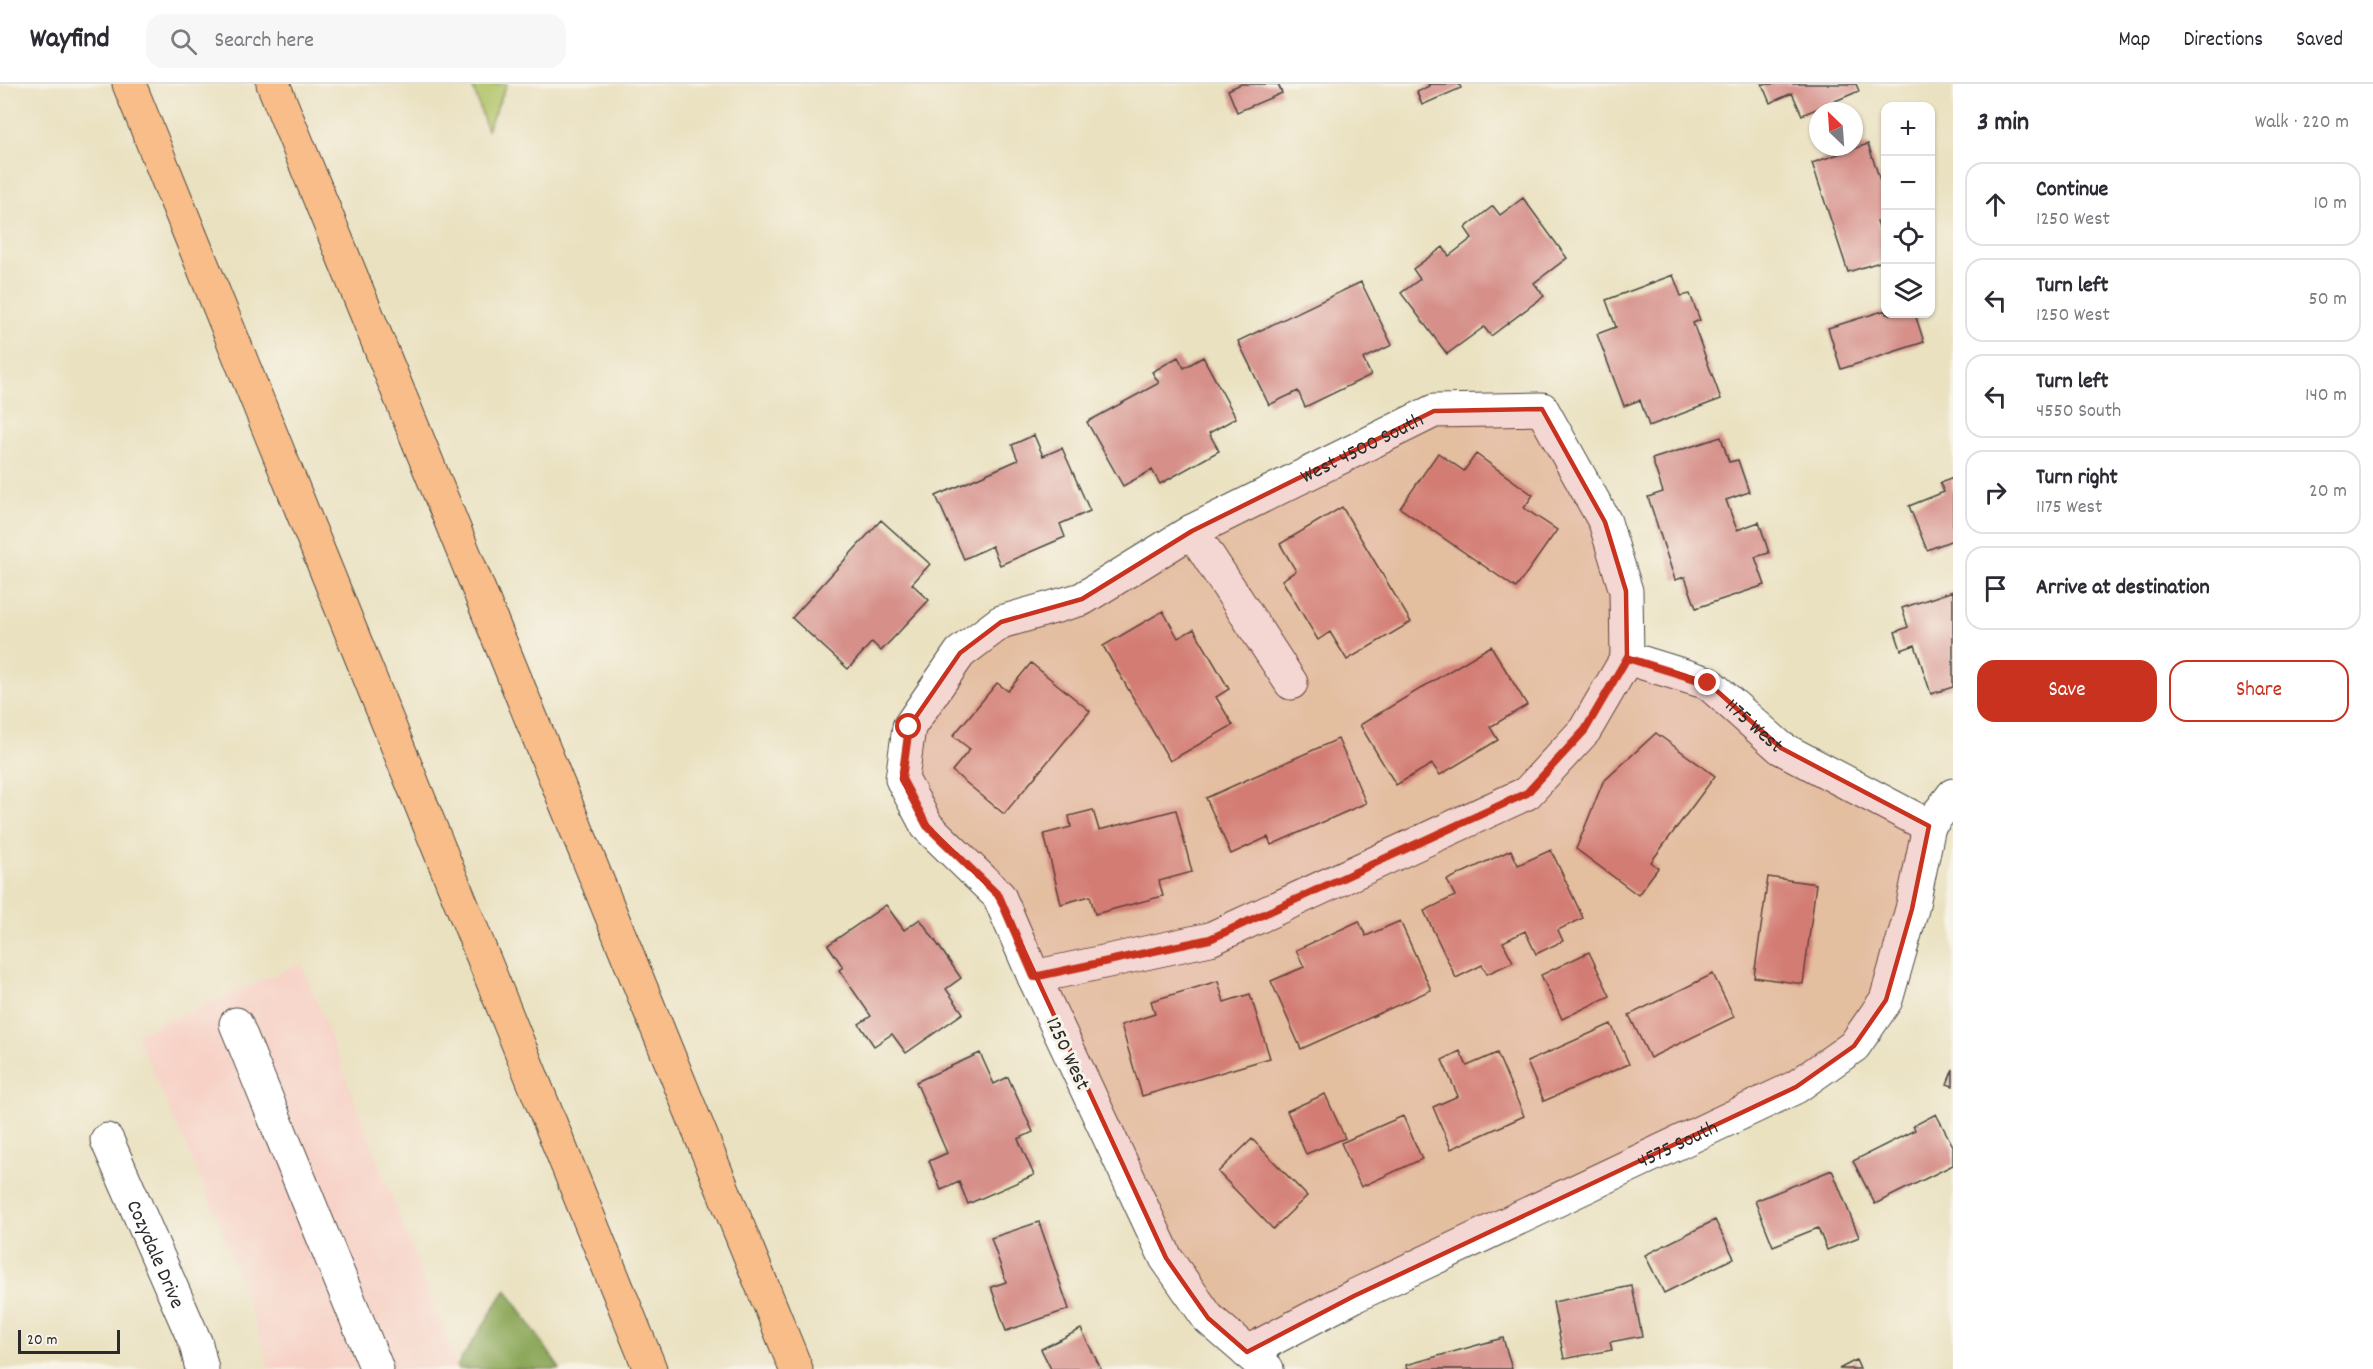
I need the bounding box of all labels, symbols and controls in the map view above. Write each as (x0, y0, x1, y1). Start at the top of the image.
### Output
search box (146, 14, 566, 68)
text: Wayfind (30, 21, 110, 61)
icon: search (167, 25, 200, 58)
text: Search here (215, 26, 314, 57)
text: Map (2119, 26, 2150, 56)
text: Directions (2183, 26, 2263, 56)
text: Saved (2296, 26, 2343, 56)
north arrow (1809, 102, 1863, 156)
map controls (1881, 102, 1935, 318)
button: + (1881, 102, 1935, 156)
text: 3 min (1977, 105, 2029, 142)
text: Walk · 220 m (2255, 109, 2349, 137)
button: − (1881, 156, 1935, 210)
text: Continue (2036, 175, 2108, 206)
icon: ahead (1979, 188, 2012, 221)
text: 10 m (2313, 190, 2347, 218)
text: 1250 West (2036, 206, 2110, 234)
button: locate (1881, 210, 1935, 264)
button: layers (1881, 264, 1935, 318)
text: Turn left (2036, 271, 2108, 302)
icon: left (1979, 284, 2012, 317)
text: 50 m (2309, 286, 2347, 314)
text: 1250 West (2036, 302, 2110, 330)
text: Turn left (2036, 367, 2108, 398)
icon: left (1979, 380, 2012, 413)
text: 140 m (2305, 382, 2347, 410)
text: 4550 South (2036, 398, 2121, 426)
street label: West 4500 South (1296, 406, 1429, 493)
text: Turn right (2036, 463, 2118, 494)
icon: right (1979, 476, 2012, 509)
text: 20 m (2309, 478, 2347, 506)
text: 1175 West (2036, 494, 2102, 522)
icon: arrive (1979, 572, 2012, 605)
text: Arrive at destination (2036, 573, 2210, 604)
button: Save (1977, 660, 2157, 722)
button: Share (2169, 660, 2349, 722)
route end (1694, 669, 1720, 695)
street label: 1175 West (1717, 693, 1789, 762)
route start (895, 713, 921, 739)
street label: 1250 West (1036, 1013, 1096, 1096)
street label: 4575 South (1633, 1114, 1724, 1178)
street label: Cozydale Drive (117, 1196, 191, 1314)
scale bar (18, 1327, 120, 1354)
text: 20 m (27, 1329, 57, 1352)

